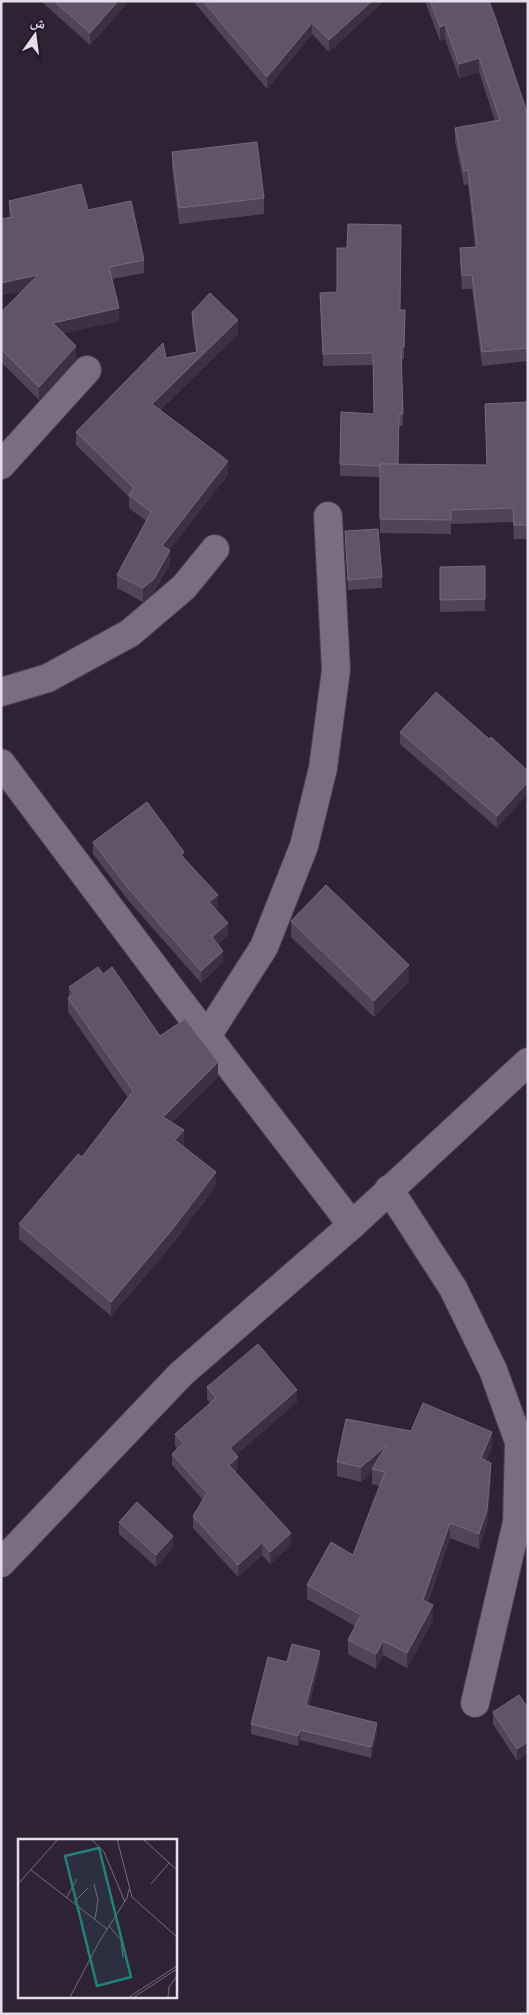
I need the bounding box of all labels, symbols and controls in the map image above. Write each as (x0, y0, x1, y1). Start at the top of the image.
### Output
north arrow (10, 10, 60, 60)
text: ش (29, 13, 47, 33)
inset map (18, 1839, 176, 1998)

